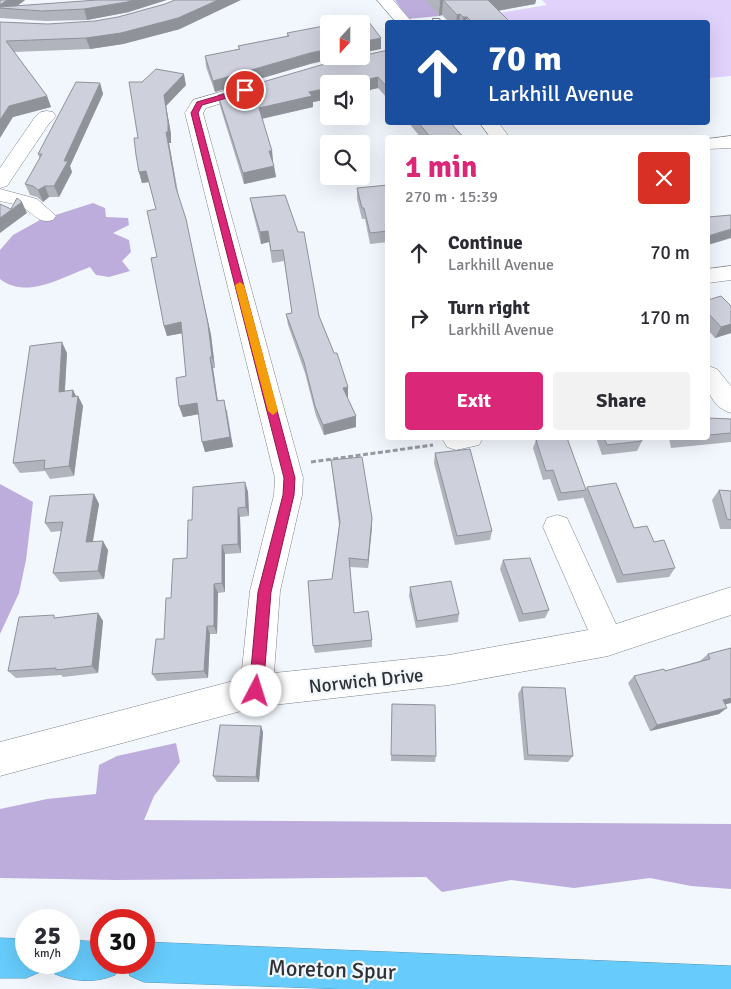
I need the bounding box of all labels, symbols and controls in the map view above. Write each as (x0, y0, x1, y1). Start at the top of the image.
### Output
north arrow (320, 15, 370, 65)
map controls (320, 15, 370, 185)
text: 70 m (488, 37, 562, 80)
icon: ahead (405, 40, 470, 105)
pin (224, 69, 266, 111)
button: sound (320, 75, 370, 125)
icon: arrive (231, 76, 259, 104)
text: Larkhill Avenue (488, 80, 634, 107)
button: search (320, 135, 370, 185)
text: 1 min (405, 149, 477, 186)
button: close (638, 152, 690, 204)
text: 270 m · 15:39 (405, 187, 498, 207)
text: Continue (448, 231, 523, 255)
icon: ahead (405, 239, 433, 267)
text: 70 m (650, 241, 690, 265)
text: Larkhill Avenue (448, 255, 554, 275)
text: Turn right (448, 296, 530, 320)
icon: right (405, 304, 433, 332)
text: 170 m (640, 306, 690, 330)
text: Larkhill Avenue (448, 320, 554, 340)
button: Exit (405, 372, 543, 430)
button: Share (553, 372, 690, 430)
street label: Norwich Drive (308, 663, 425, 699)
position arrow (229, 664, 281, 716)
speed limit sign: 30 (90, 909, 155, 974)
text: 25 (34, 920, 61, 951)
text: km/h (34, 946, 61, 961)
street label: Moreton Spur (268, 954, 396, 985)

